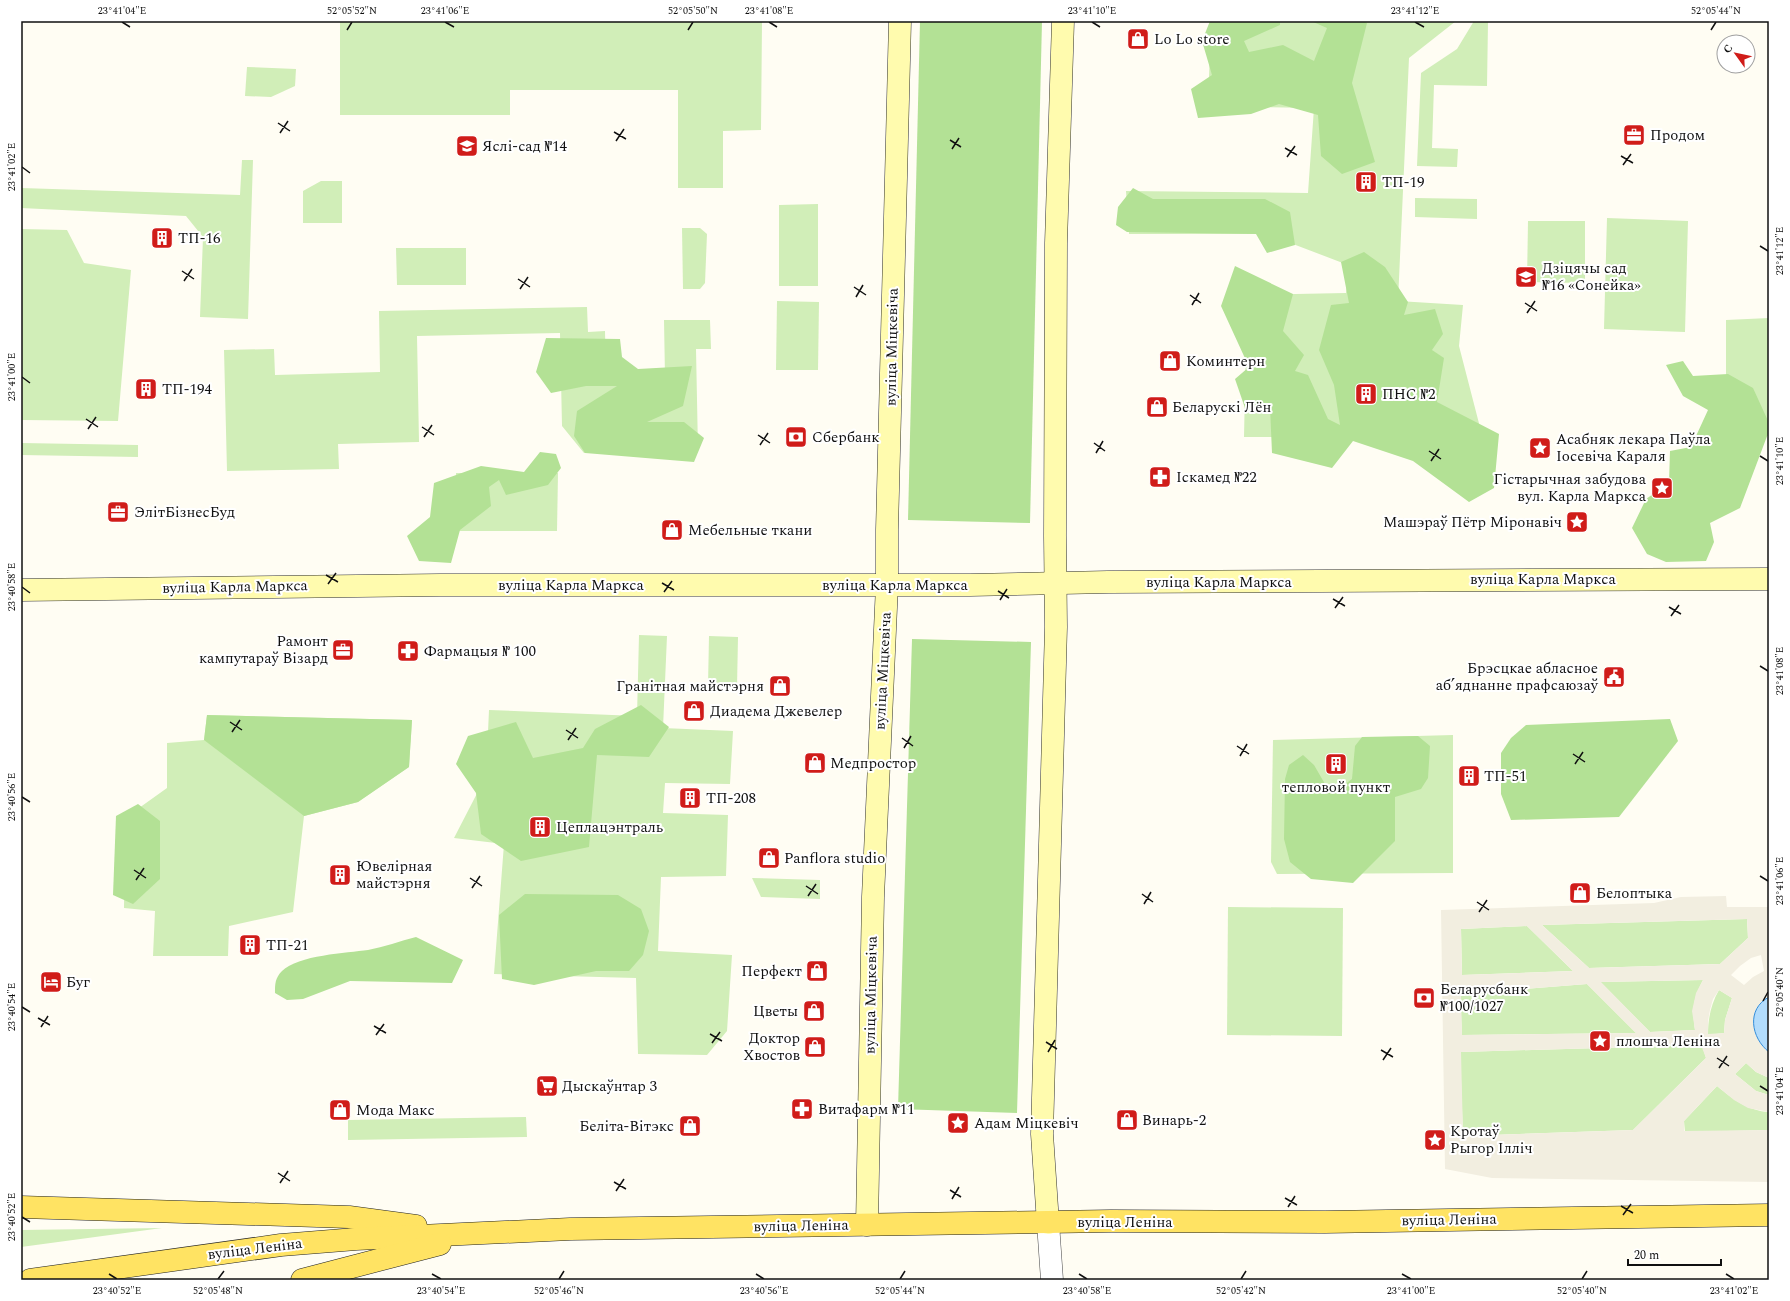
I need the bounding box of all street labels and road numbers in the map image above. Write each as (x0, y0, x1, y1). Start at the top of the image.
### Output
street label: вуліца Міцкевіча (879, 287, 905, 406)
street label: вуліца Карла Маркса (1470, 568, 1617, 591)
street label: вуліца Карла Маркса (1146, 571, 1293, 594)
street label: вуліца Карла Маркса (162, 574, 309, 600)
street label: вуліца Карла Маркса (498, 574, 645, 597)
street label: вуліца Карла Маркса (822, 574, 969, 597)
street label: вуліца Міцкевіча (868, 611, 898, 731)
street label: вуліца Міцкевіча (858, 935, 884, 1054)
street label: вуліца Леніна (1401, 1208, 1498, 1232)
street label: вуліца Леніна (1077, 1211, 1173, 1234)
street label: вуліца Леніна (753, 1214, 850, 1238)
street label: вуліца Леніна (206, 1232, 304, 1266)

